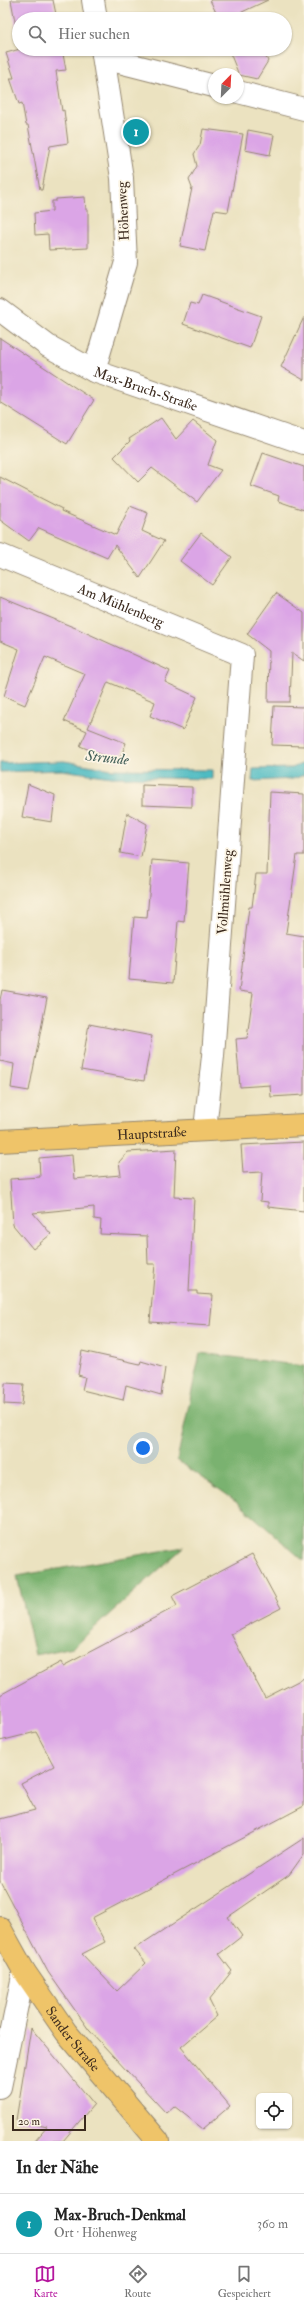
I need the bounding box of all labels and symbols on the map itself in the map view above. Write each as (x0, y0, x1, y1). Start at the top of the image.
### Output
north arrow (208, 68, 244, 104)
pin: 1 (123, 117, 149, 147)
street label: Höhenweg (113, 180, 133, 241)
street label: Max-Bruch-Straße (92, 363, 200, 414)
street label: Am Mühlenberg (74, 579, 168, 631)
water label: Strunde (83, 746, 131, 770)
street label: Vollmühlenweg (214, 848, 237, 935)
street label: Hauptstraße (116, 1123, 187, 1143)
your location (133, 1438, 153, 1458)
street label: Sander Straße (42, 2003, 104, 2075)
scale bar (12, 2113, 86, 2132)

